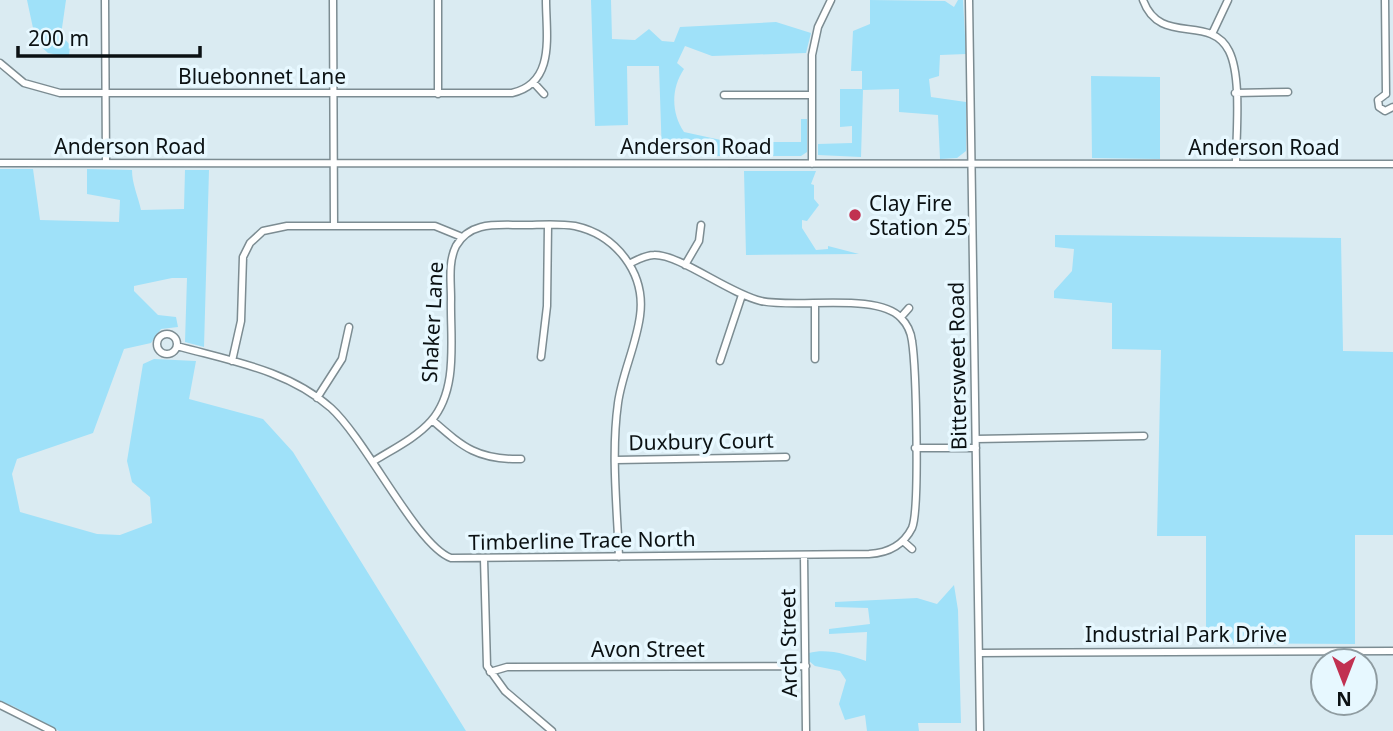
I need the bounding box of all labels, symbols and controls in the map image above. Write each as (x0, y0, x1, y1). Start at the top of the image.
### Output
scale bar (18, 14, 200, 58)
text: 200 m (28, 24, 89, 52)
street label: Bluebonnet Lane (178, 62, 346, 90)
street label: Anderson Road (54, 132, 206, 160)
street label: Anderson Road (620, 132, 772, 160)
street label: Anderson Road (1188, 133, 1340, 161)
place label: Clay Fire Station 25 (869, 189, 968, 241)
marker: Clay Fire Station 25 (847, 207, 863, 223)
street label: Shaker Lane (415, 261, 449, 383)
street label: Bittersweet Road (942, 282, 972, 450)
street label: Duxbury Court (628, 426, 774, 456)
street label: Timberline Trace North (468, 524, 696, 556)
street label: Arch Street (773, 588, 803, 698)
street label: Industrial Park Drive (1085, 620, 1287, 648)
street label: Avon Street (591, 635, 705, 663)
north arrow (1309, 647, 1379, 717)
text: N (1336, 686, 1352, 712)

